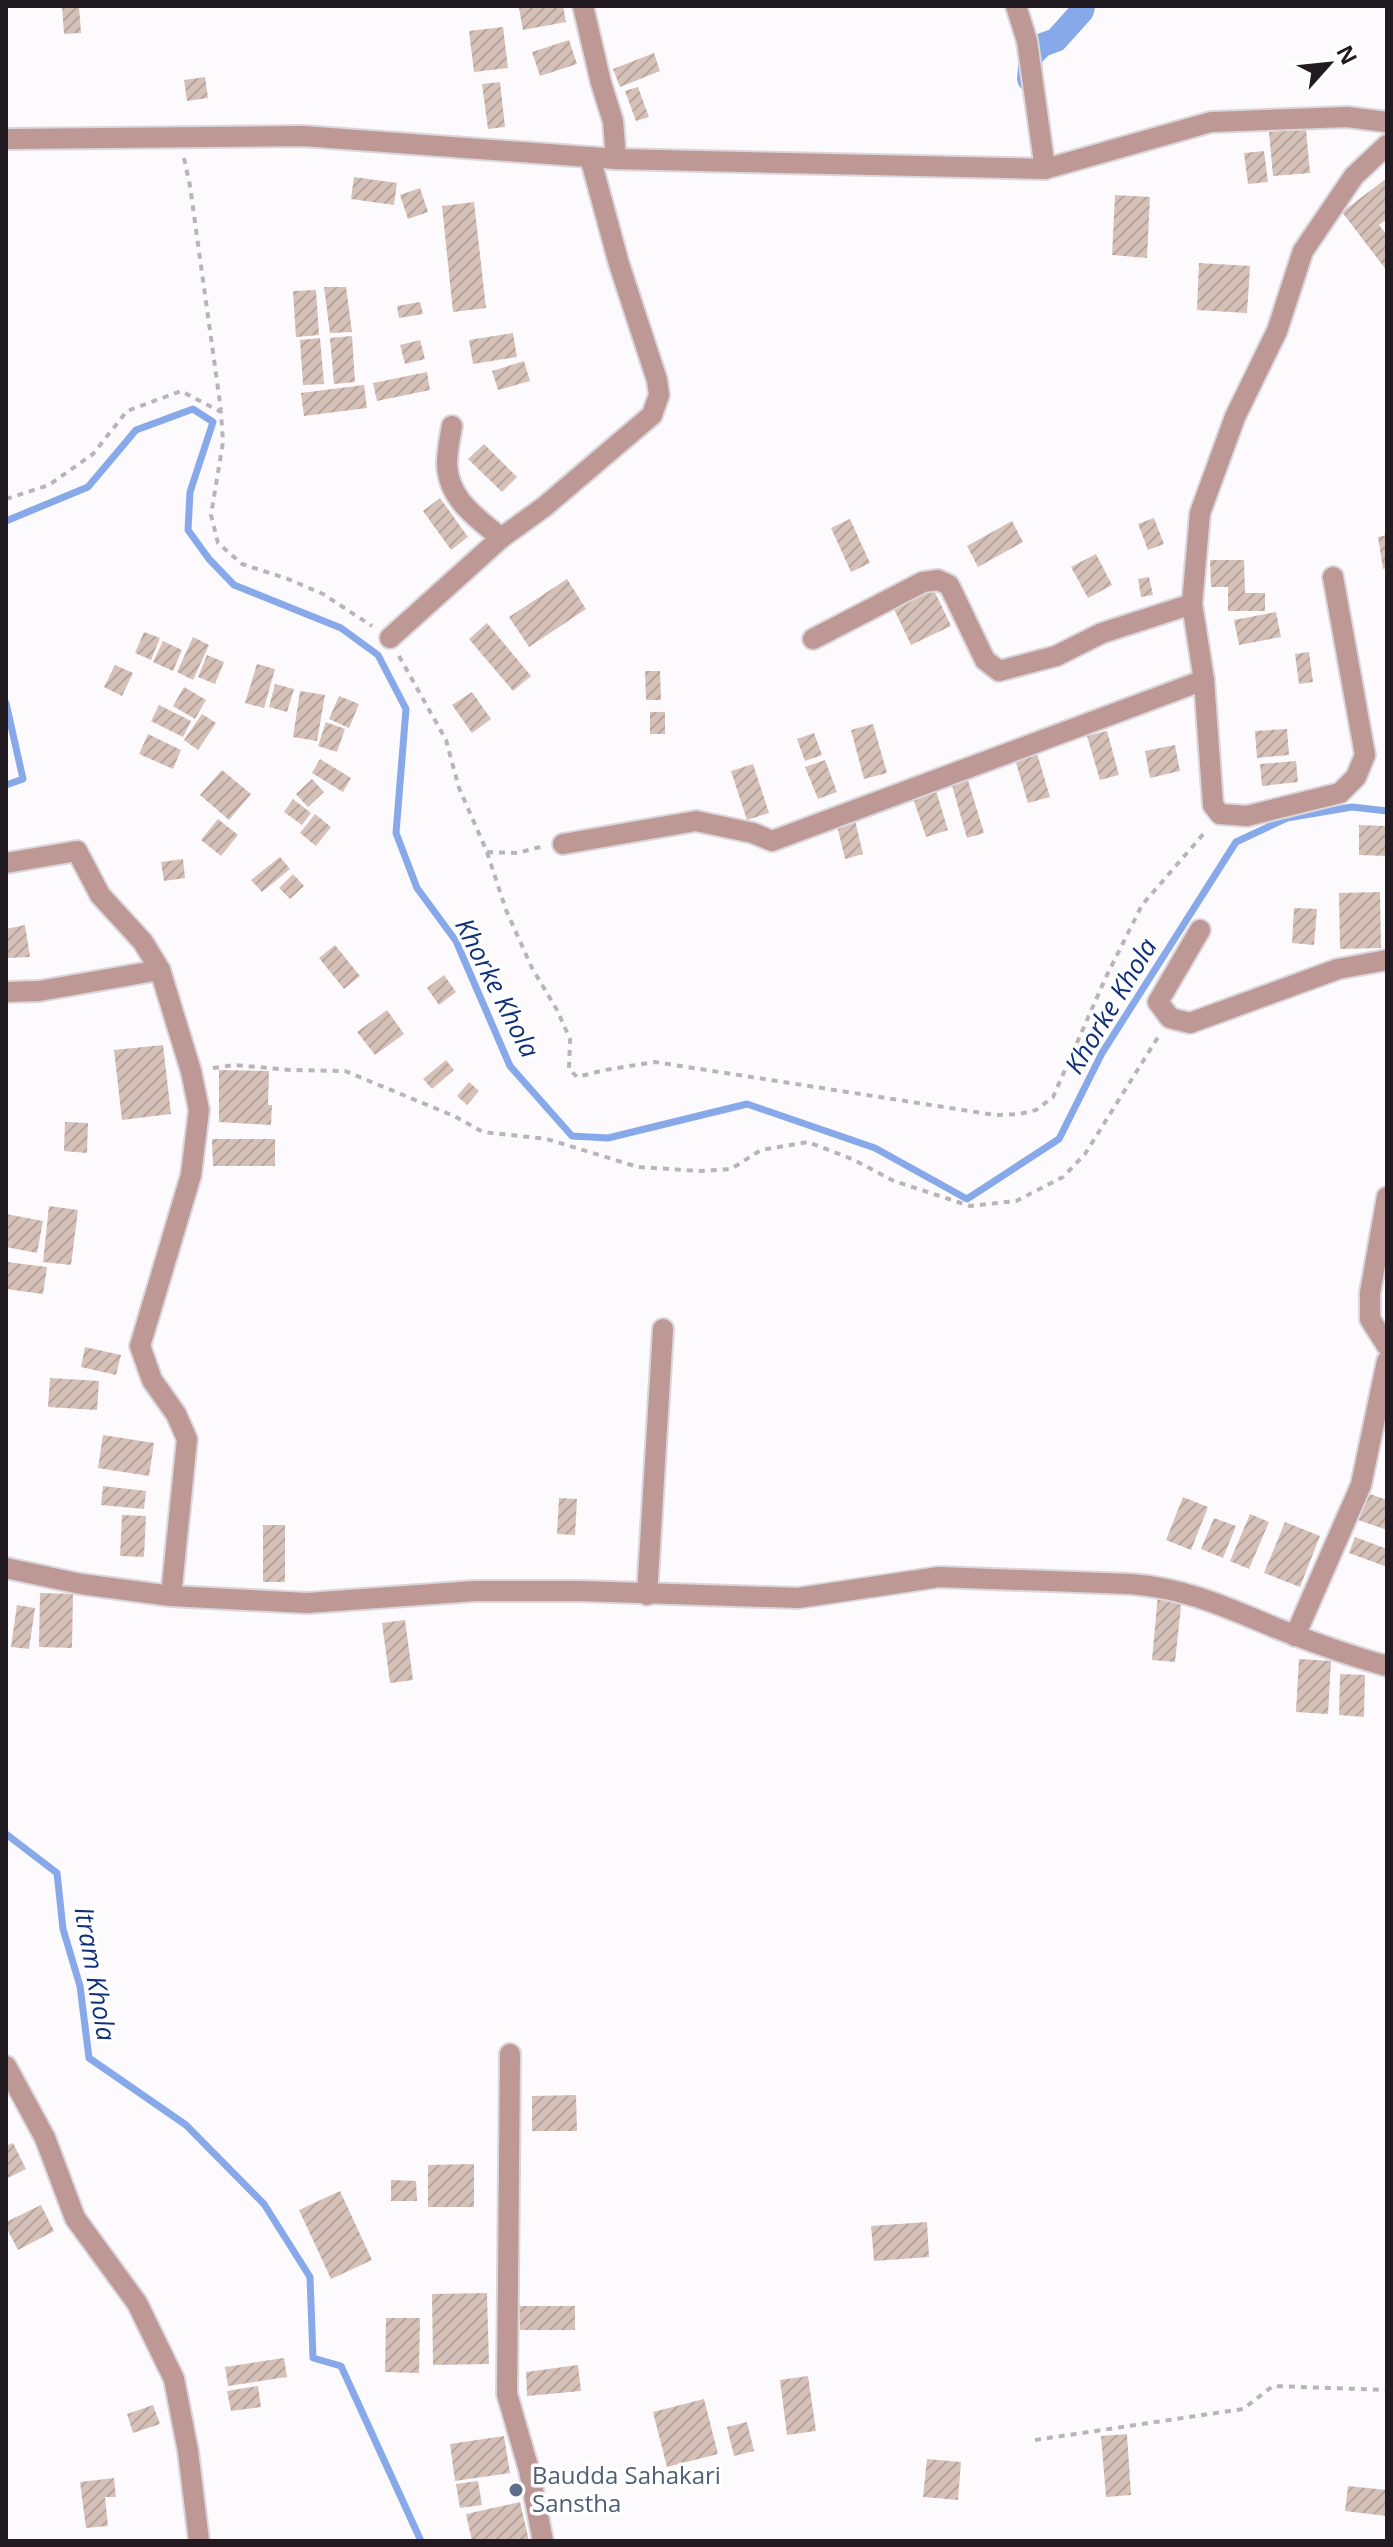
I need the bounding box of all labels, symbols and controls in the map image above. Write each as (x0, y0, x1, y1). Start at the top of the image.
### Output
north arrow (1289, 24, 1369, 104)
text: N (1330, 40, 1365, 69)
water label: Khorke Khola (447, 912, 549, 1064)
water label: Khorke Khola (1055, 931, 1165, 1080)
water label: Itram Khola (66, 1904, 126, 2044)
place label: Baudda Sahakari Sanstha (532, 2458, 721, 2519)
marker: Baudda Sahakari Sanstha (507, 2481, 525, 2499)

